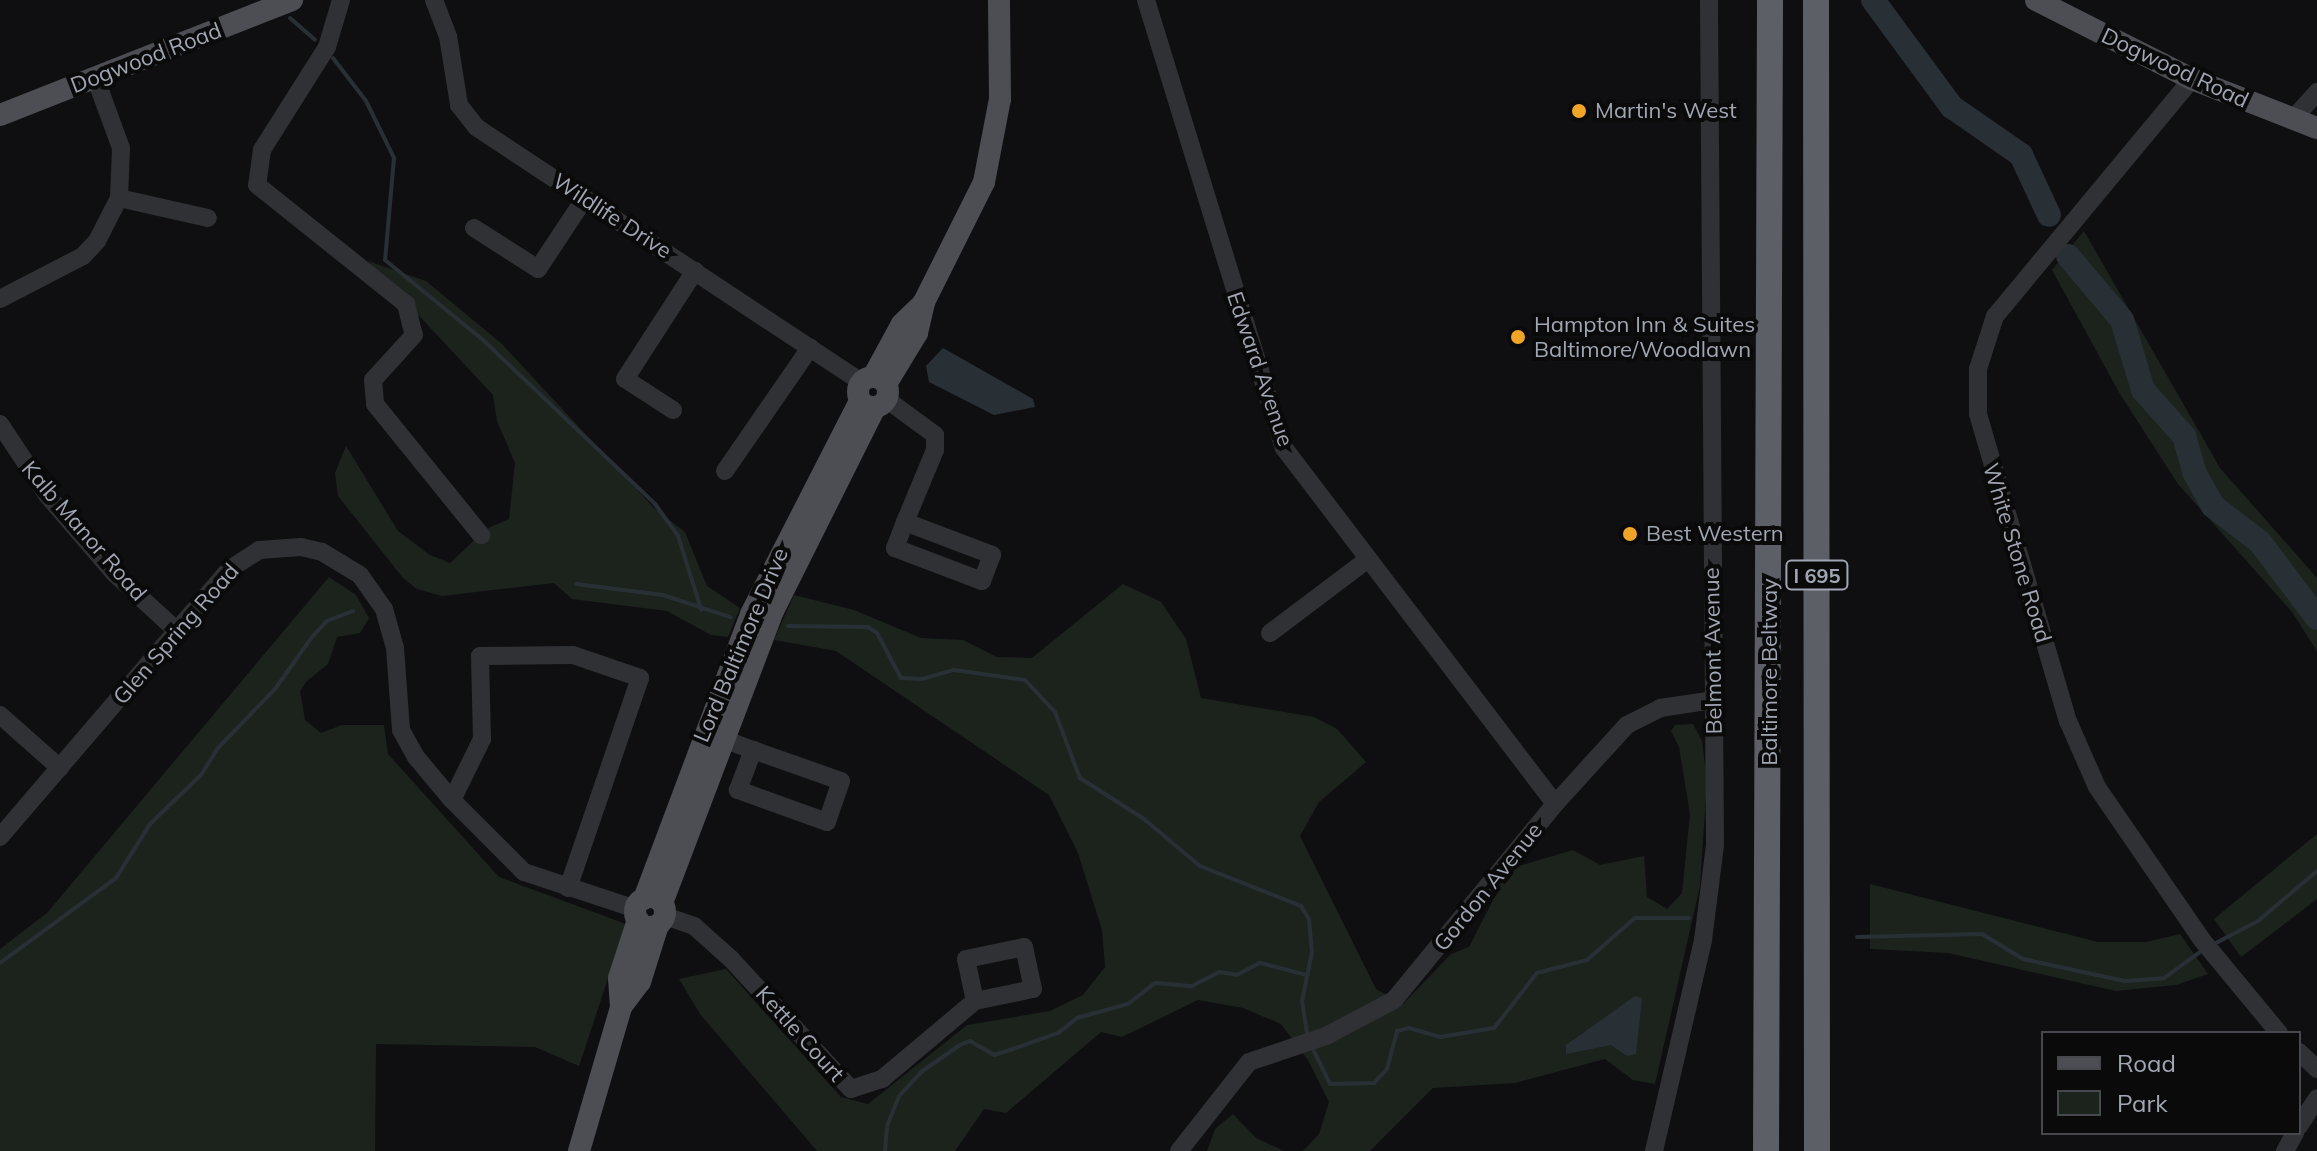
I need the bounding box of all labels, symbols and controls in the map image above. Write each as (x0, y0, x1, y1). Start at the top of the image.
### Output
street label: Dogwood Road (67, 17, 225, 99)
street label: Dogwood Road (2097, 22, 2253, 114)
place label: Martin's West (1595, 98, 1737, 124)
marker: Martin's West (1570, 102, 1588, 120)
street label: Wildlife Drive (548, 168, 676, 264)
street label: Edward Avenue (1221, 288, 1299, 450)
place label: Hampton Inn & Suites Baltimore/Woodlawn (1534, 311, 1755, 362)
marker: Hampton Inn & Suites Baltimore/Woodlawn (1509, 328, 1527, 346)
street label: Kalb Manor Road (16, 456, 152, 606)
street label: White Stone Road (1977, 460, 2057, 646)
place label: Best Western (1646, 521, 1784, 547)
marker: Best Western (1621, 525, 1639, 543)
street label: Lord Baltimore Drive (688, 544, 794, 746)
street label: Glen Spring Road (108, 558, 244, 710)
road number: I 695 (1785, 559, 1849, 591)
street label: Belmont Avenue (1698, 567, 1728, 735)
street label: Baltimore Beltway (1757, 578, 1783, 766)
street label: Gordon Avenue (1428, 817, 1548, 957)
street label: Kettle Court (750, 981, 850, 1087)
legend (2041, 1031, 2301, 1135)
text: Road (2117, 1048, 2176, 1078)
text: Park (2117, 1088, 2168, 1118)

